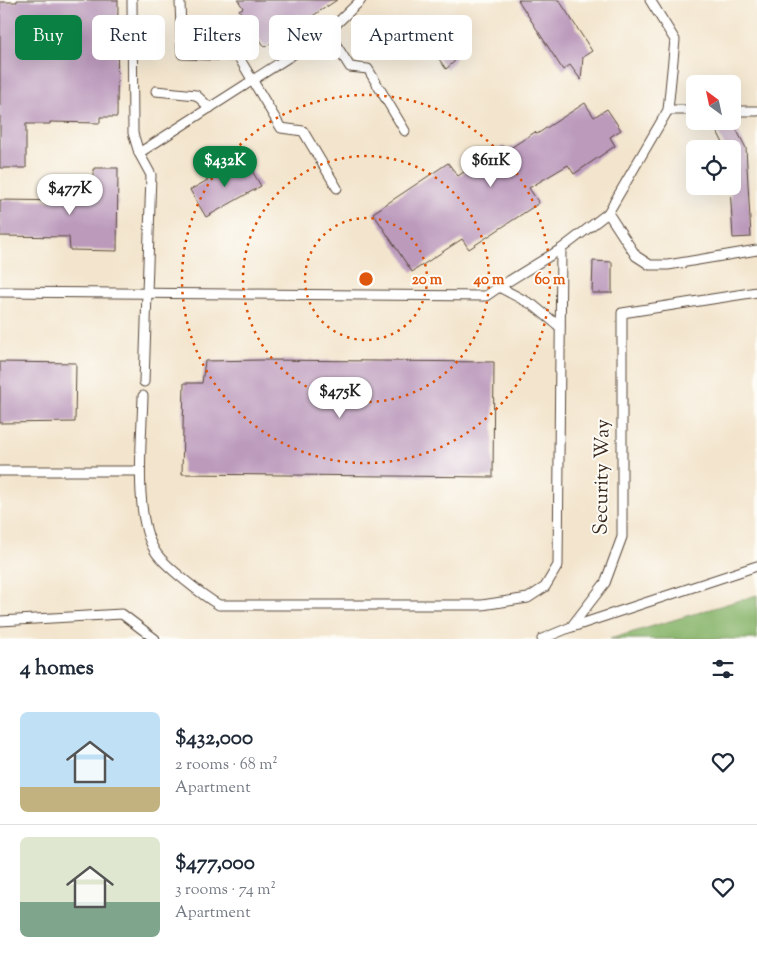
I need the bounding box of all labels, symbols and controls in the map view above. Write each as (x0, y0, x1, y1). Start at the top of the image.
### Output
chip: Buy (15, 15, 82, 60)
chip: Rent (92, 15, 165, 60)
chip: Filters (175, 15, 259, 60)
chip: New (269, 15, 341, 60)
chip: Apartment (351, 15, 472, 60)
north arrow (686, 75, 741, 130)
map controls (686, 75, 741, 195)
button: locate (686, 140, 741, 195)
pin: $432K (190, 146, 260, 188)
pin: $611K (456, 146, 526, 188)
text: $432K (204, 150, 246, 173)
text: $611K (472, 150, 510, 173)
pin: $477K (35, 174, 105, 216)
text: $477K (48, 178, 92, 201)
centre of rings (357, 270, 375, 288)
text: 20 m (412, 270, 443, 291)
text: 40 m (473, 270, 505, 291)
text: 60 m (535, 270, 566, 291)
pin: $475K (305, 376, 375, 419)
text: $475K (319, 381, 361, 404)
street label: Security Way (587, 419, 619, 535)
text: 4 homes (20, 654, 94, 684)
icon: filters (709, 655, 737, 683)
text: $432,000 (175, 724, 253, 754)
icon: home (60, 732, 120, 792)
icon: heart (709, 748, 737, 776)
text: 2 rooms · 68 m² (175, 754, 278, 777)
text: Apartment (175, 777, 251, 800)
text: $477,000 (175, 849, 255, 879)
icon: home (60, 857, 120, 917)
icon: heart (709, 873, 737, 901)
text: 3 rooms · 74 m² (175, 879, 276, 902)
text: Apartment (175, 902, 251, 925)

